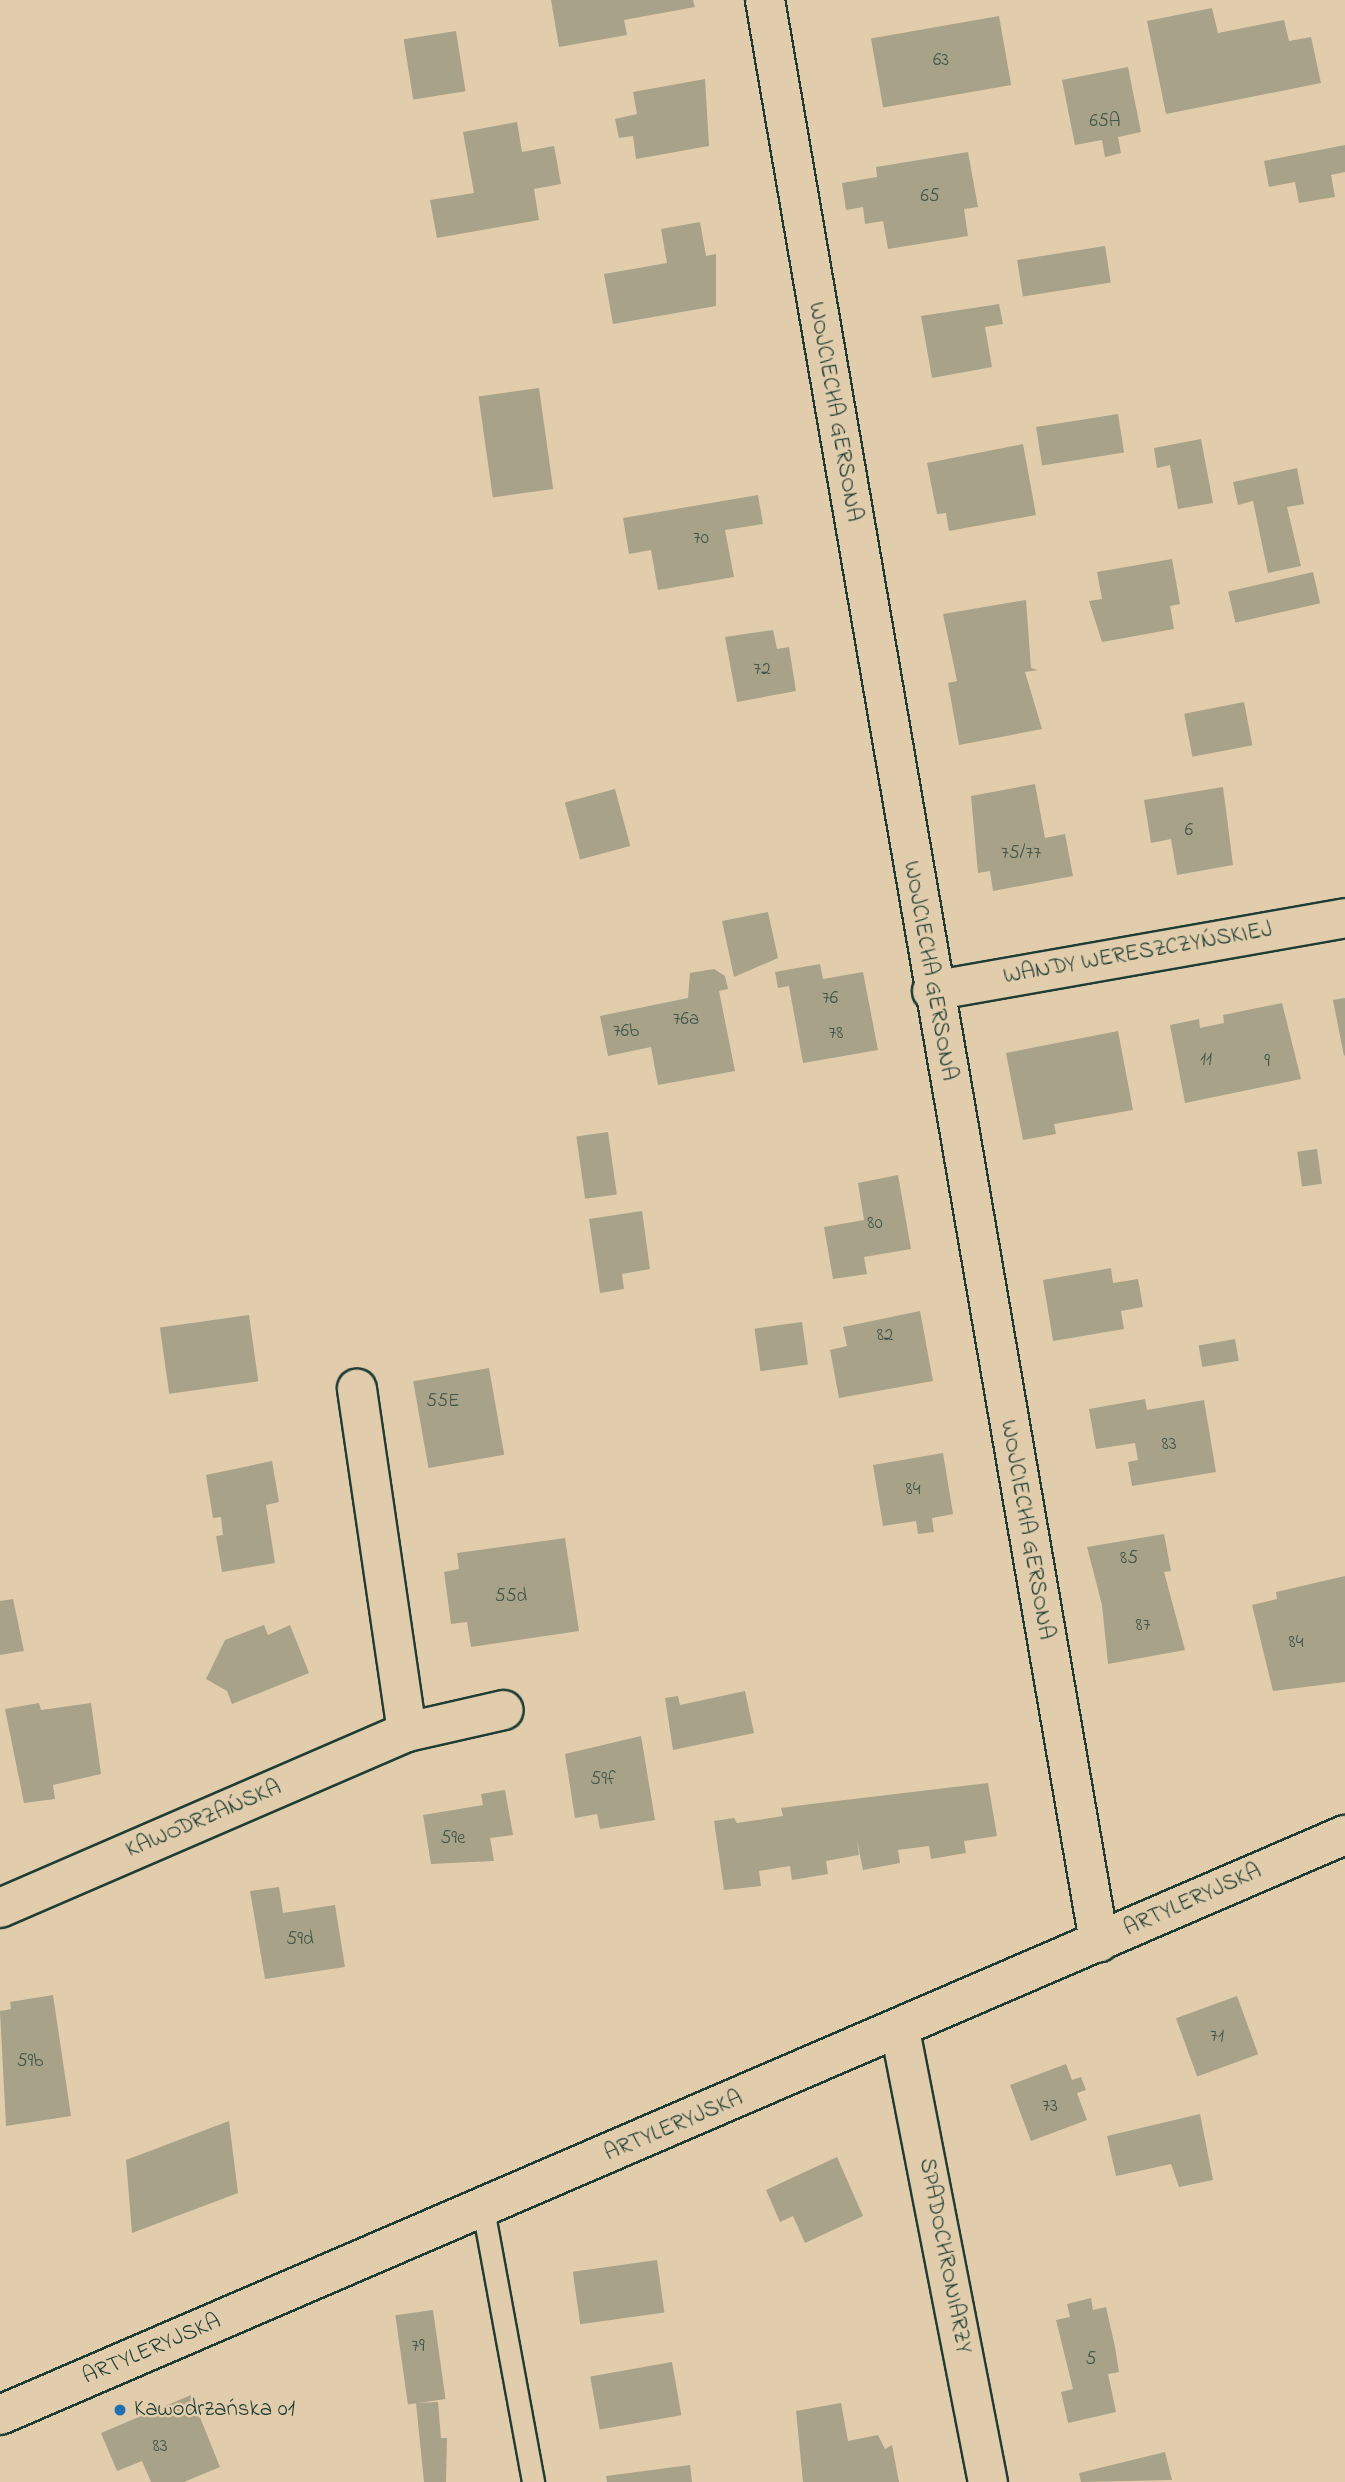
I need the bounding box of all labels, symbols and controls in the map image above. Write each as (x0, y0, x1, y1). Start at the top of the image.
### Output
house number: 63 (933, 50, 949, 72)
house number: 65A (1090, 111, 1120, 133)
house number: 65 (920, 186, 940, 208)
street label: WOJCIECHA GERSONA (801, 300, 867, 524)
house number: 70 (693, 528, 709, 550)
house number: 72 (753, 659, 771, 681)
house number: 6 (1185, 820, 1193, 842)
house number: 75/77 (1001, 843, 1041, 865)
street label: WOJCIECHA GERSONA (896, 859, 962, 1083)
street label: WANDY WERESZCZYŃSKIEJ (1001, 917, 1275, 991)
house number: 76 (822, 988, 838, 1010)
house number: 76a (673, 1009, 699, 1031)
house number: 76b (613, 1021, 639, 1043)
house number: 78 (829, 1023, 843, 1045)
house number: 11 (1200, 1049, 1212, 1071)
house number: 9 (1264, 1051, 1270, 1073)
house number: 80 (867, 1213, 883, 1235)
house number: 82 (877, 1325, 893, 1347)
house number: 55E (426, 1391, 460, 1413)
street label: WOJCIECHA GERSONA (993, 1418, 1059, 1642)
house number: 83 (1162, 1434, 1176, 1456)
house number: 84 (906, 1479, 920, 1501)
house number: 85 (1120, 1548, 1138, 1570)
house number: 55d (495, 1586, 527, 1608)
house number: 87 (1136, 1615, 1150, 1637)
house number: 84 (1289, 1632, 1303, 1654)
house number: 59f (590, 1769, 616, 1791)
street label: KAWODRZAŃSKA (122, 1775, 286, 1865)
house number: 59e (440, 1828, 466, 1850)
street label: ARTYLERYJSKA (1120, 1858, 1266, 1944)
house number: 59d (286, 1929, 314, 1951)
house number: 71 (1210, 2026, 1224, 2048)
house number: 59b (17, 2051, 43, 2073)
street label: ARTYLERYJSKA (601, 2085, 747, 2169)
house number: 73 (1042, 2096, 1058, 2118)
street label: SPADOCHRONIARZY (912, 2156, 976, 2356)
street label: ARTYLERYJSKA (79, 2308, 225, 2392)
house number: 79 (411, 2336, 425, 2358)
house number: 5 (1086, 2349, 1096, 2371)
place label: Kawodrzańska 01 (134, 2396, 295, 2424)
marker: Kawodrzańska 01 (112, 2402, 128, 2418)
house number: 83 (153, 2436, 167, 2458)

